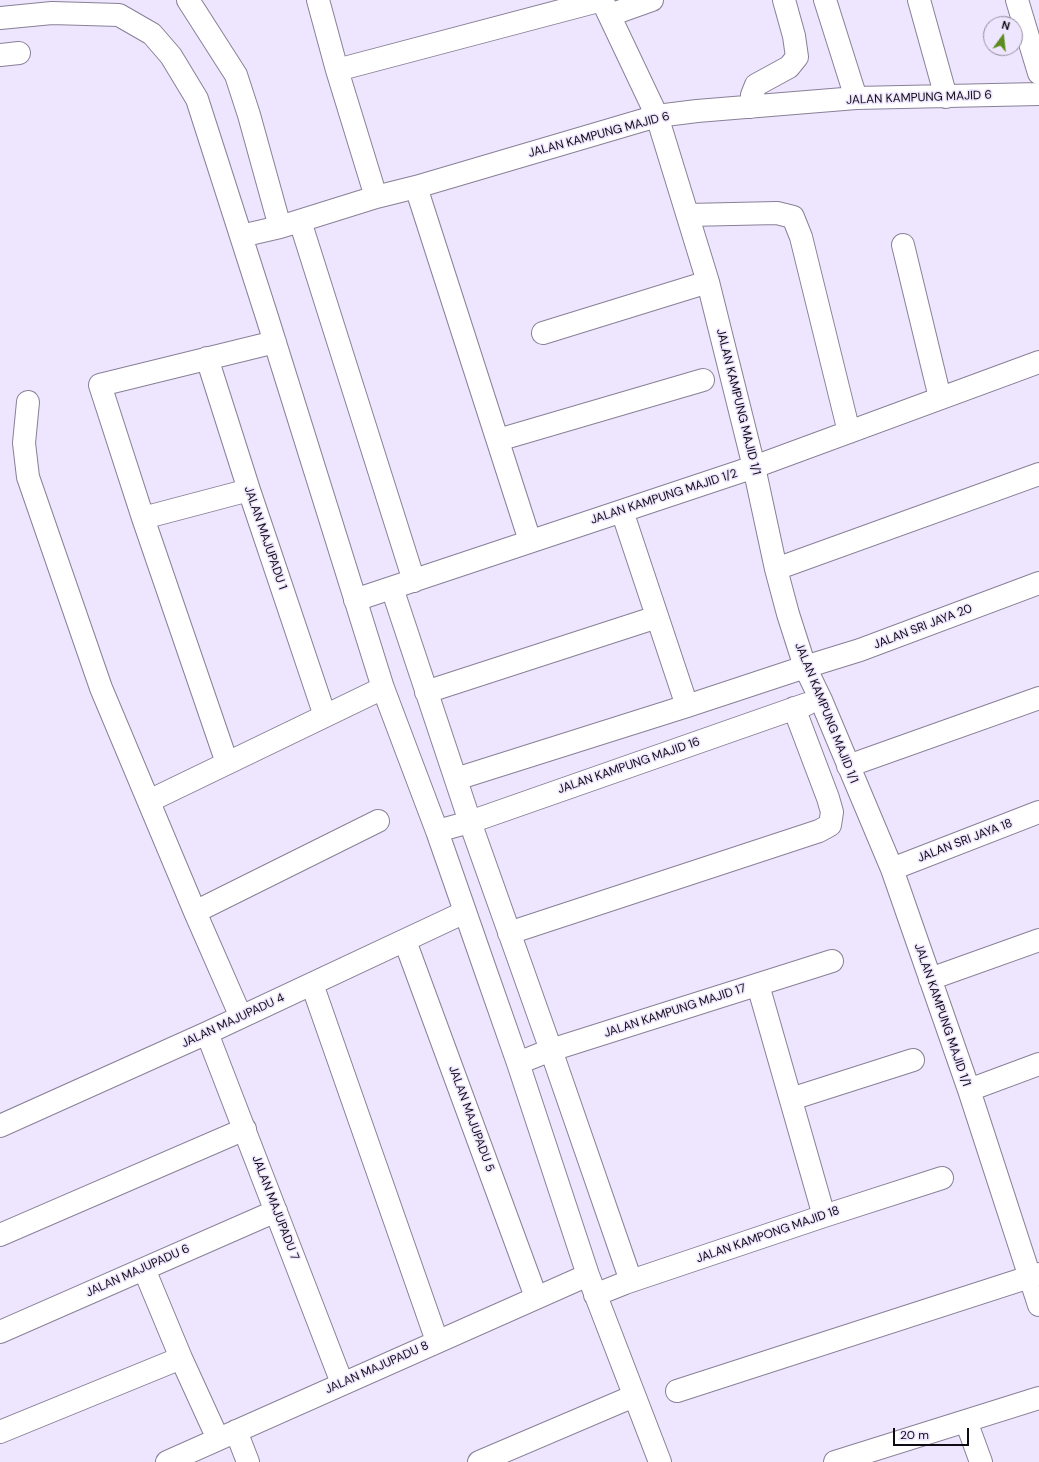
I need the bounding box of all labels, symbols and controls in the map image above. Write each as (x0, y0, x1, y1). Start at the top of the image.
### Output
north arrow (983, 16, 1023, 56)
text: N (1000, 18, 1012, 33)
street label: JALAN KAMPUNG MAJID 6 (846, 88, 992, 108)
street label: JALAN KAMPUNG MAJID 6 (527, 109, 671, 161)
street label: JALAN KAMPUNG MAJID 1/1 (713, 327, 763, 477)
street label: JALAN KAMPUNG MAJID 1/2 (589, 466, 739, 528)
street label: JALAN MAJUPADU 1 (241, 484, 289, 592)
street label: JALAN SRI JAYA 20 (872, 602, 974, 652)
street label: JALAN KAMPUNG MAJID 1/1 (791, 641, 861, 785)
street label: JALAN KAMPUNG MAJID 16 (556, 735, 702, 797)
street label: JALAN SRI JAYA 18 (916, 816, 1014, 866)
street label: JALAN KAMPUNG MAJID 1/1 (911, 942, 973, 1088)
street label: JALAN KAMPUNG MAJID 17 (602, 981, 748, 1041)
street label: JALAN MAJUPADU 4 (179, 991, 287, 1051)
street label: JALAN MAJUPADU 5 (445, 1064, 497, 1174)
street label: JALAN MAJUPADU 7 (248, 1154, 302, 1262)
street label: JALAN KAMPONG MAJID 18 (694, 1204, 842, 1266)
street label: JALAN MAJUPADU 6 (84, 1242, 192, 1300)
street label: JALAN MAJUPADU 8 (323, 1339, 431, 1397)
scale bar (895, 1420, 971, 1446)
text: 20 m (900, 1427, 929, 1443)

